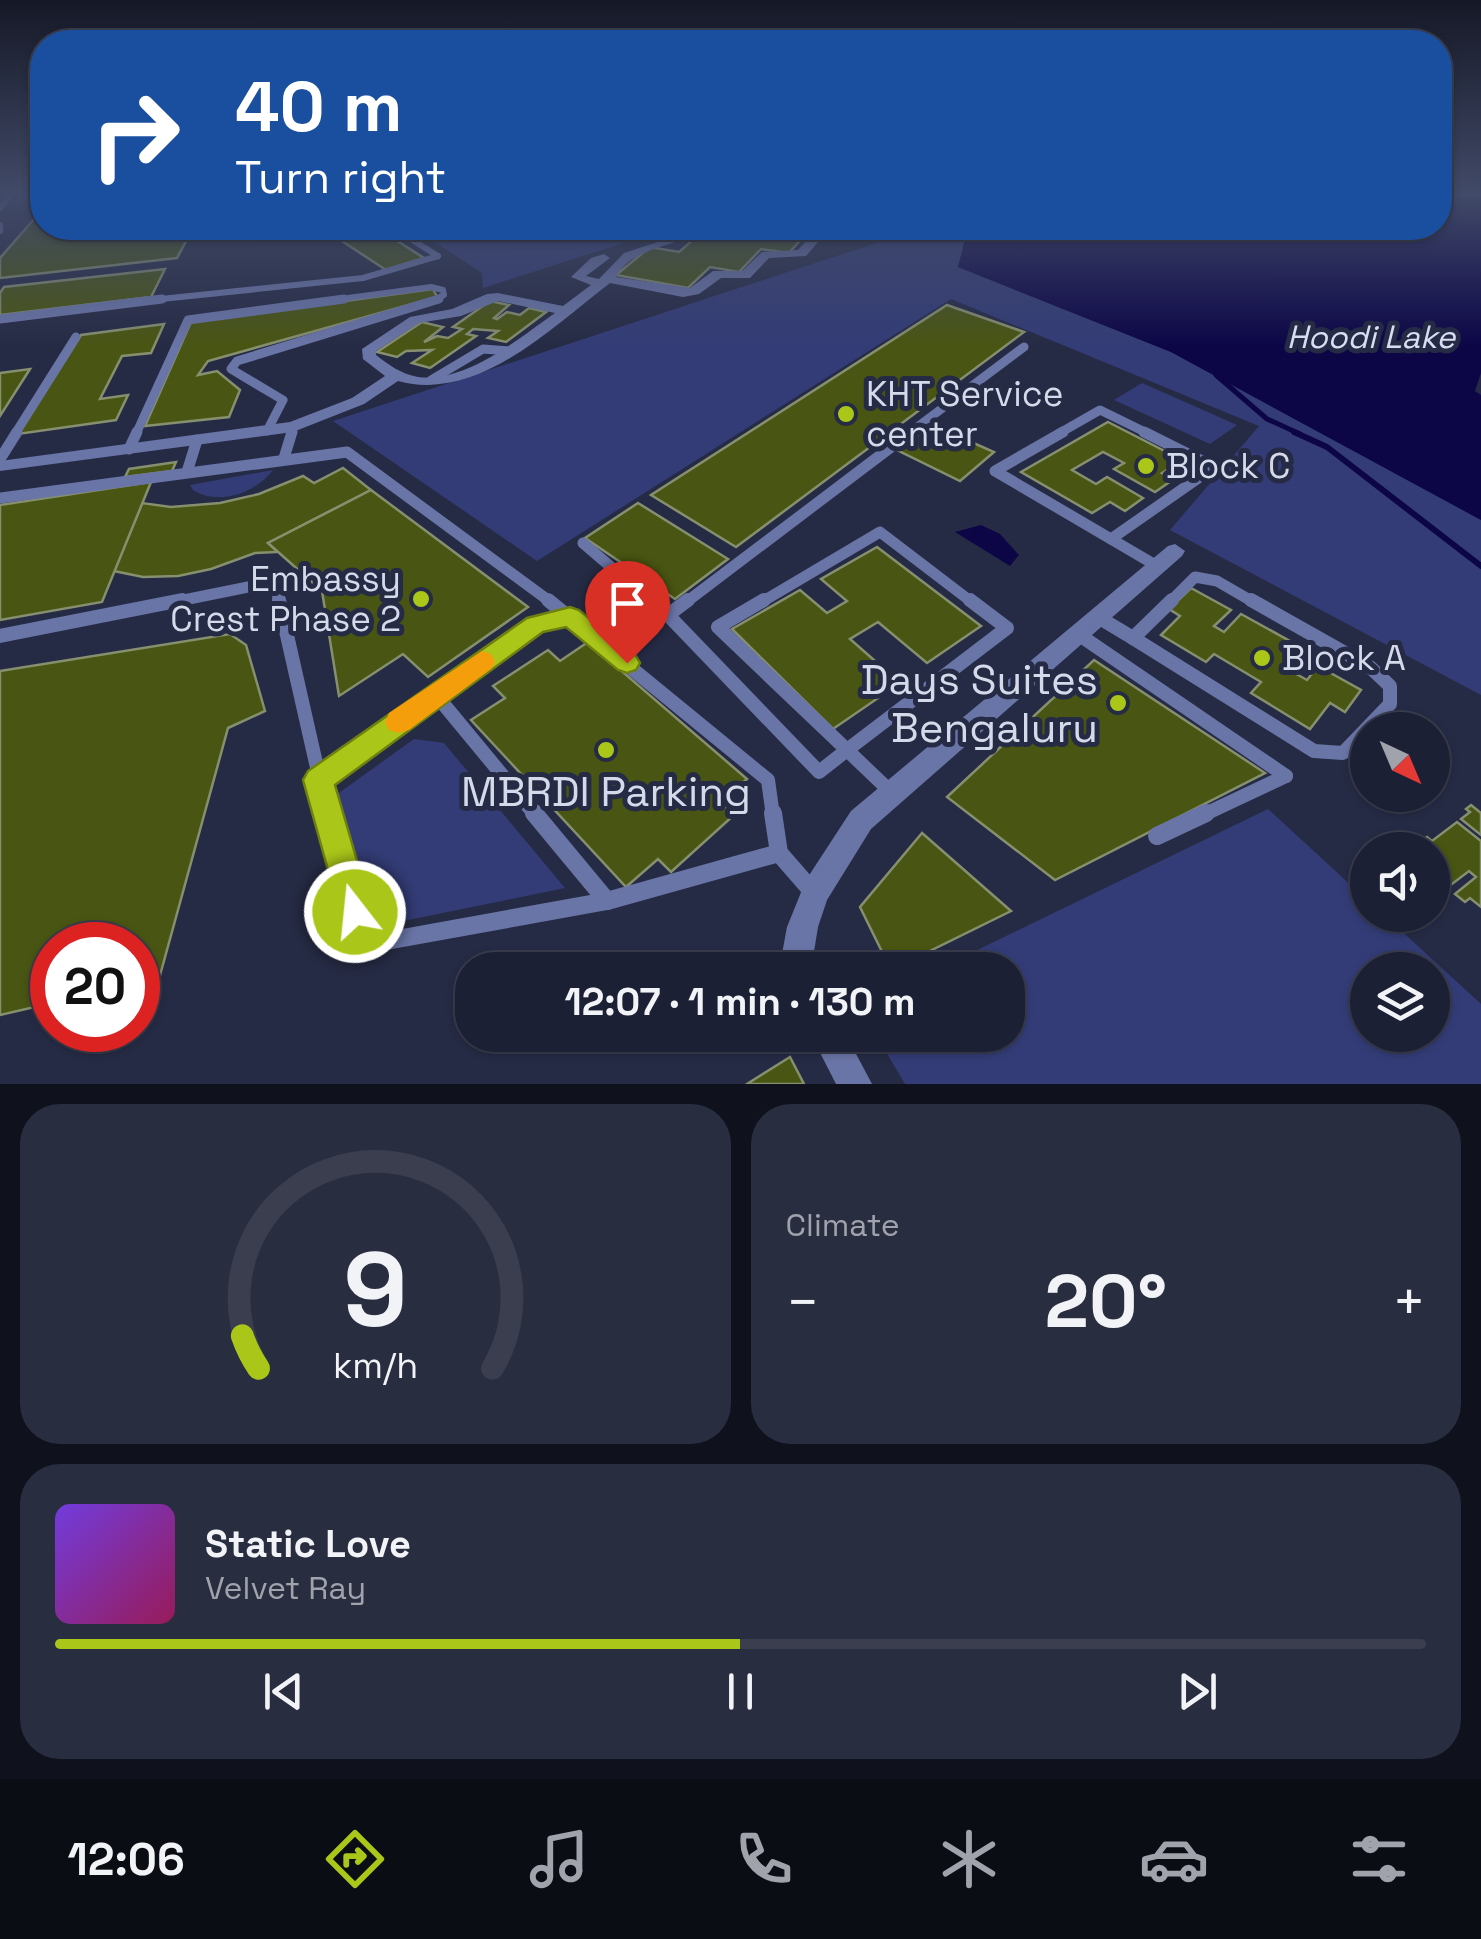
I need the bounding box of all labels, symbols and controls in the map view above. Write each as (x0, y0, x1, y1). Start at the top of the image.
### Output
text: 40 m (235, 62, 402, 151)
icon: right (70, 70, 200, 200)
text: Turn right (235, 149, 446, 206)
water label: Hoodi Lake (1287, 317, 1456, 357)
place label: KHT Service center (866, 372, 1063, 456)
marker: KHT Service center (835, 403, 857, 425)
place label: Block C (1166, 444, 1291, 488)
marker: Block C (1135, 455, 1157, 477)
place label: Embassy Crest Phase 2 (170, 557, 401, 641)
pin (585, 561, 670, 664)
icon: arrive (600, 576, 655, 631)
marker: Embassy Crest Phase 2 (410, 588, 432, 610)
place label: Block A (1282, 636, 1406, 680)
marker: Block A (1251, 647, 1273, 669)
place label: Days Suites Bengaluru (861, 653, 1098, 754)
marker: Days Suites Bengaluru (1107, 692, 1129, 714)
north arrow (1350, 712, 1450, 812)
map controls (1350, 712, 1450, 1052)
marker: MBRDI Parking (595, 739, 617, 761)
place label: MBRDI Parking (461, 765, 751, 818)
button: sound (1350, 832, 1450, 932)
position arrow (303, 860, 407, 964)
speed limit sign: 20 (30, 922, 160, 1052)
button: layers (1350, 952, 1450, 1052)
text: 12:07 · 1 min · 130 m (565, 978, 915, 1026)
text: Climate (786, 1205, 900, 1245)
text: 9 (343, 1224, 407, 1356)
text: 20° (1044, 1253, 1167, 1349)
text: − (786, 1267, 820, 1337)
text: + (1392, 1267, 1426, 1337)
text: km/h (333, 1343, 418, 1388)
text: Static Love (205, 1520, 411, 1568)
text: Velvet Ray (205, 1568, 366, 1608)
icon: previous (256, 1664, 311, 1719)
icon: pause (713, 1664, 768, 1719)
icon: next (1170, 1664, 1225, 1719)
icon: directions (320, 1824, 390, 1894)
icon: music (524, 1824, 594, 1894)
icon: phone (729, 1824, 799, 1894)
icon: climate (934, 1824, 1004, 1894)
icon: car (1139, 1824, 1209, 1894)
icon: filters (1344, 1824, 1414, 1894)
text: 12:06 (67, 1831, 185, 1888)

